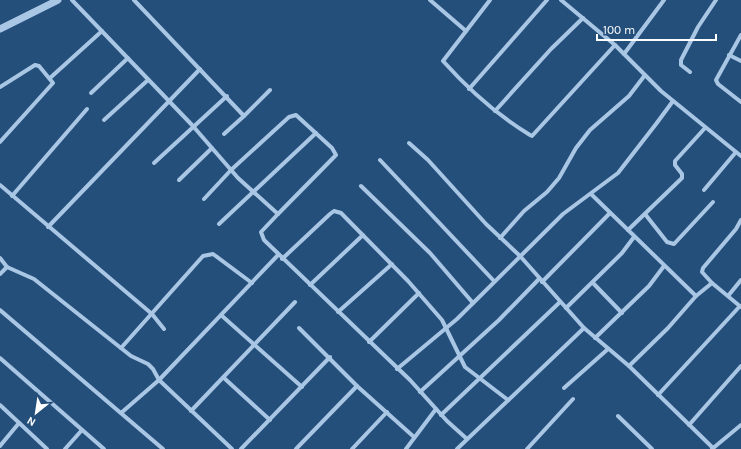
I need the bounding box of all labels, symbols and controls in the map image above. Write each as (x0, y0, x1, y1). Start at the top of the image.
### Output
scale bar (597, 16, 716, 42)
text: 100 m (603, 23, 635, 37)
north arrow (16, 393, 56, 433)
text: N (25, 414, 38, 429)

